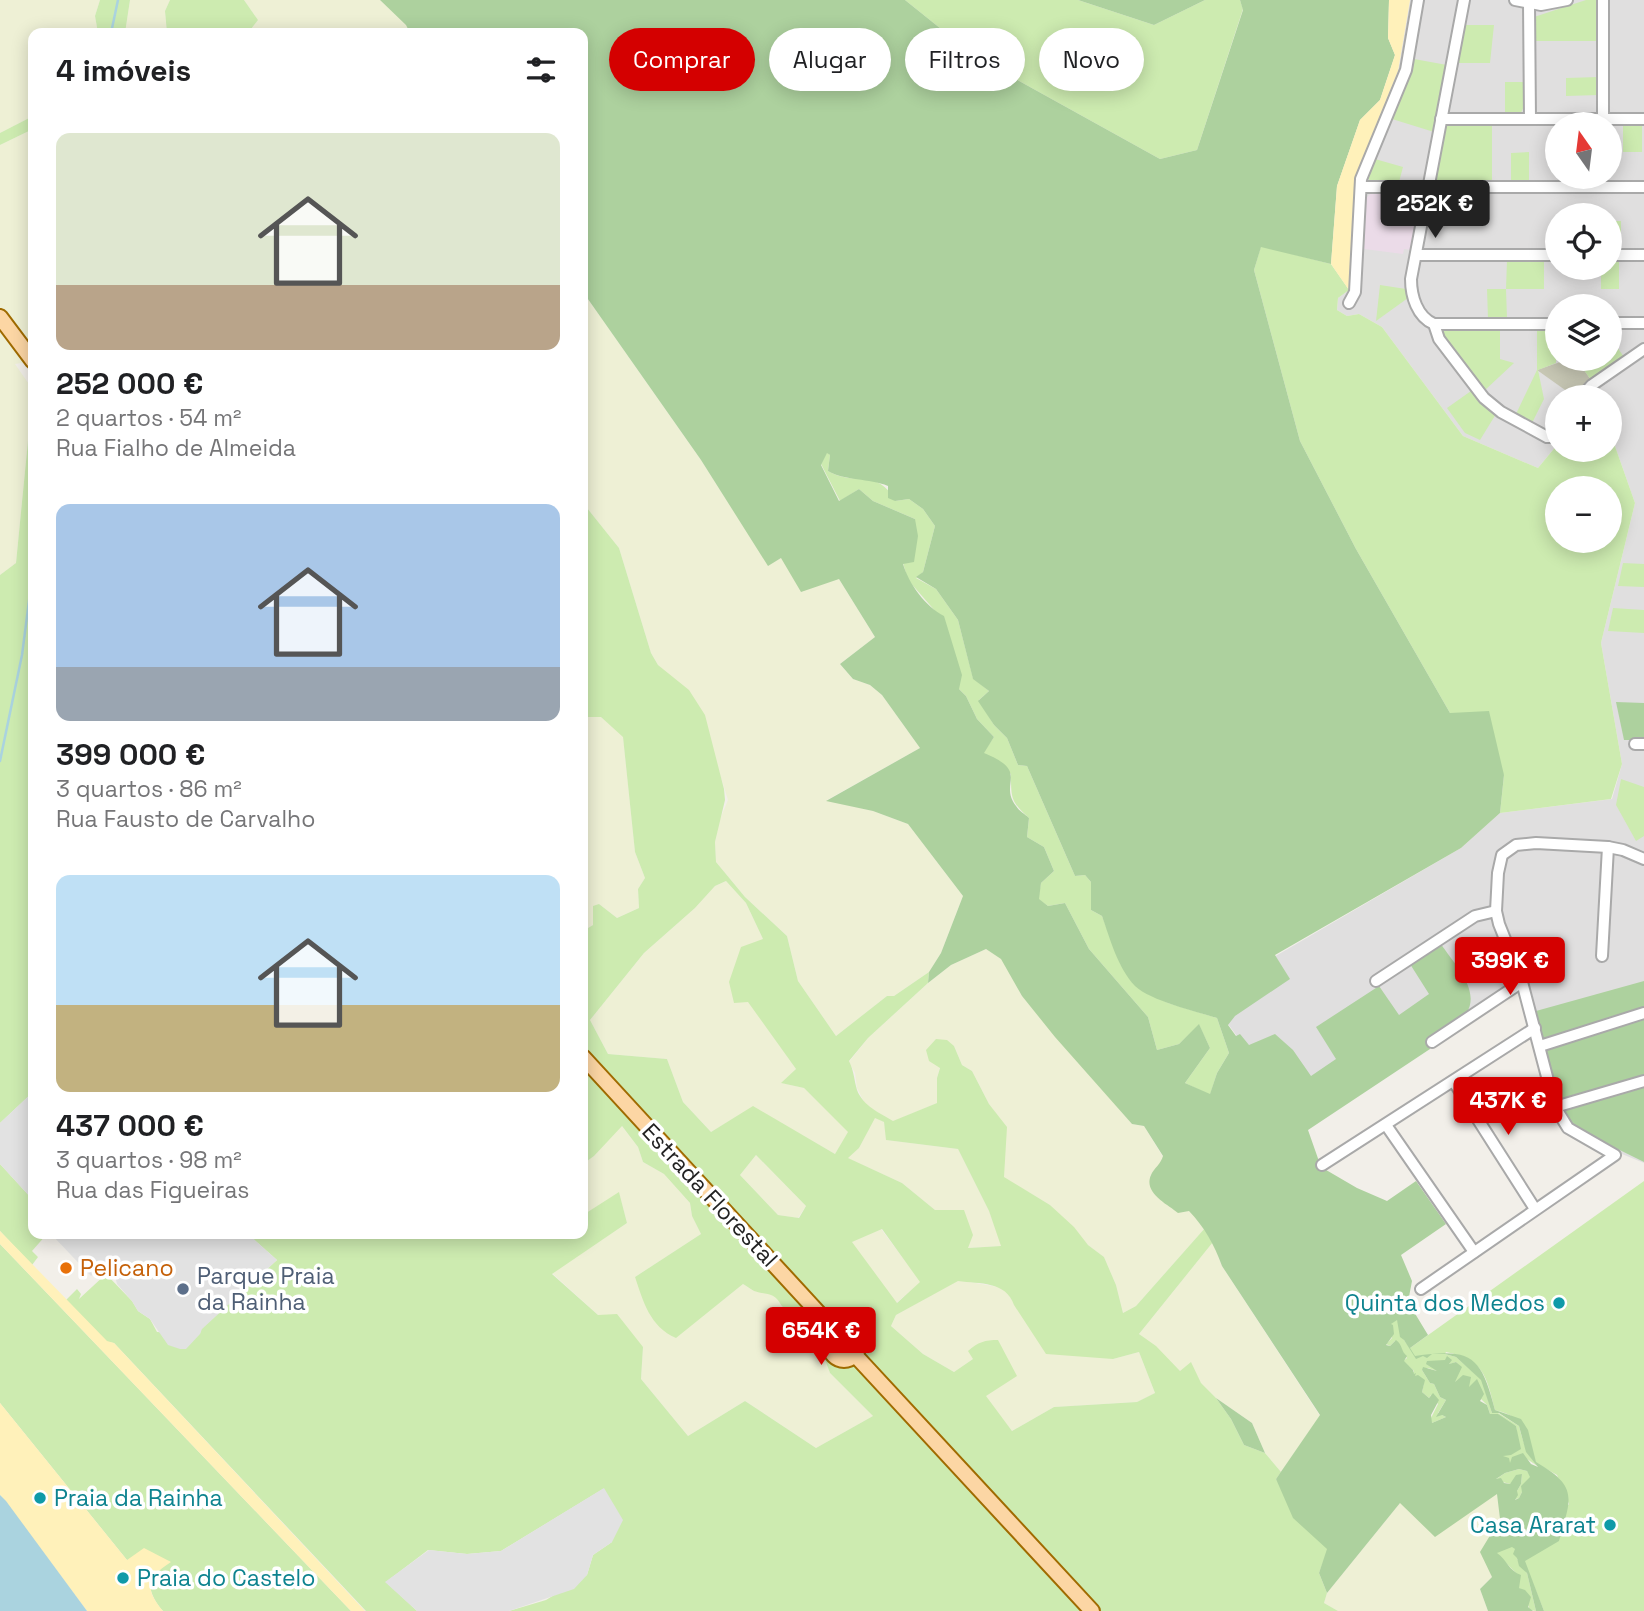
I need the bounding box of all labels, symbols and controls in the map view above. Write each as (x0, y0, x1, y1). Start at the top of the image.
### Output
chip: Comprar (609, 28, 755, 91)
chip: Alugar (769, 28, 891, 91)
chip: Filtros (905, 28, 1025, 91)
chip: Novo (1039, 28, 1144, 91)
text: 4 imóveis (56, 51, 191, 90)
icon: filters (522, 51, 560, 89)
north arrow (1545, 112, 1622, 189)
map controls (1545, 112, 1622, 553)
icon: home (245, 178, 371, 304)
pin: 252K € (1378, 180, 1492, 240)
text: 252K € (1397, 188, 1473, 218)
button: locate (1545, 203, 1622, 280)
button: layers (1545, 294, 1622, 371)
text: 252 000 € (56, 364, 203, 403)
button: + (1545, 385, 1622, 462)
text: 2 quartos · 54 m² (56, 403, 241, 433)
text: Rua Fialho de Almeida (56, 433, 296, 463)
button: − (1545, 476, 1622, 553)
icon: home (245, 549, 371, 675)
text: 399 000 € (56, 735, 205, 774)
text: 3 quartos · 86 m² (56, 774, 242, 804)
text: Rua Fausto de Carvalho (56, 804, 315, 834)
icon: home (245, 920, 371, 1046)
pin: 399K € (1453, 937, 1567, 997)
text: 399K € (1471, 945, 1549, 975)
pin: 437K € (1451, 1078, 1565, 1137)
text: 437K € (1469, 1085, 1547, 1115)
text: 437 000 € (56, 1106, 204, 1145)
street label: Estrada Florestal (636, 1117, 784, 1273)
text: 3 quartos · 98 m² (56, 1145, 242, 1175)
text: Rua das Figueiras (56, 1175, 249, 1205)
place label: Pelicano (80, 1253, 174, 1283)
marker: Pelicano (58, 1260, 74, 1276)
place label: Parque Praia da Rainha (197, 1261, 335, 1317)
marker: Parque Praia da Rainha (175, 1281, 191, 1297)
place label: Quinta dos Medos (1345, 1288, 1545, 1318)
marker: Quinta dos Medos (1551, 1295, 1567, 1311)
pin: 654K € (764, 1308, 878, 1367)
text: 654K € (782, 1315, 860, 1345)
place label: Praia da Rainha (54, 1483, 223, 1513)
marker: Praia da Rainha (32, 1490, 48, 1506)
place label: Casa Ararat (1470, 1510, 1596, 1540)
marker: Casa Ararat (1602, 1517, 1618, 1533)
place label: Praia do Castelo (137, 1563, 315, 1593)
marker: Praia do Castelo (115, 1570, 131, 1586)

